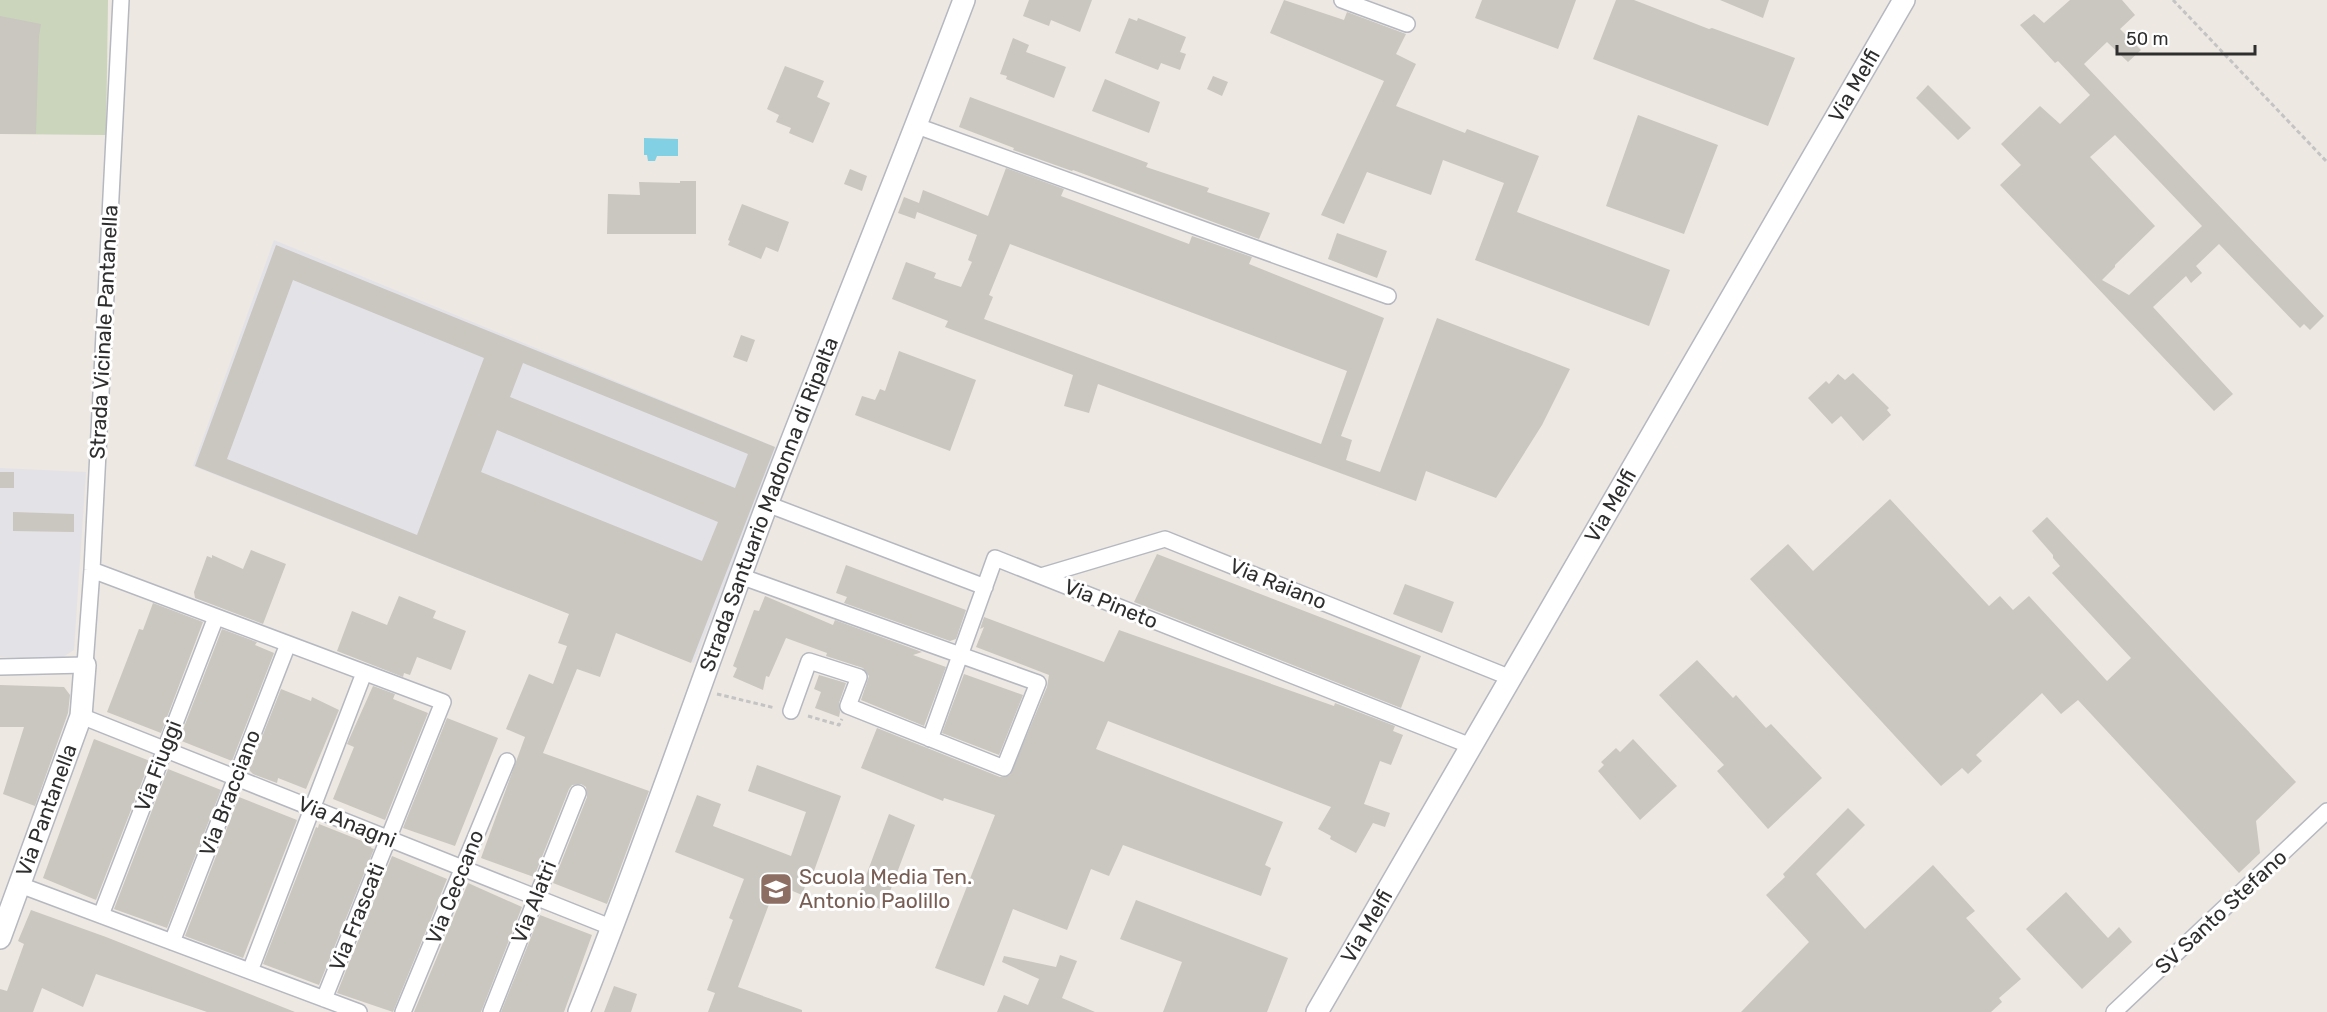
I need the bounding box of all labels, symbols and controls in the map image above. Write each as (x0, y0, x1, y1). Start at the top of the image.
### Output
scale bar (2117, 18, 2255, 56)
text: 50 m (2126, 28, 2169, 50)
street label: Via Melfi (1823, 44, 1885, 126)
street label: Strada Vicinale Pantanella (84, 204, 123, 460)
street label: Strada Santuario Madonna di Ripalta (694, 333, 843, 675)
street label: Via Melfi (1579, 465, 1641, 547)
street label: Via Raiano (1226, 553, 1330, 614)
street label: Via Pineto (1061, 573, 1162, 634)
street label: Via Fiuggi (129, 717, 186, 815)
street label: Via Bracciano (194, 726, 265, 860)
street label: Via Pantanella (11, 740, 82, 880)
street label: Via Anagni (294, 791, 400, 853)
street label: Via Ceccano (420, 826, 489, 948)
street label: SV Santo Stefano (2150, 844, 2292, 979)
street label: Via Alatri (506, 857, 561, 947)
street label: Via Frascati (324, 859, 389, 974)
place label: Scuola Media Ten. Antonio Paolillo (799, 864, 972, 913)
school or university icon: Scuola Media Ten. Antonio Paolillo (758, 871, 794, 907)
street label: Via Melfi (1335, 885, 1397, 967)

